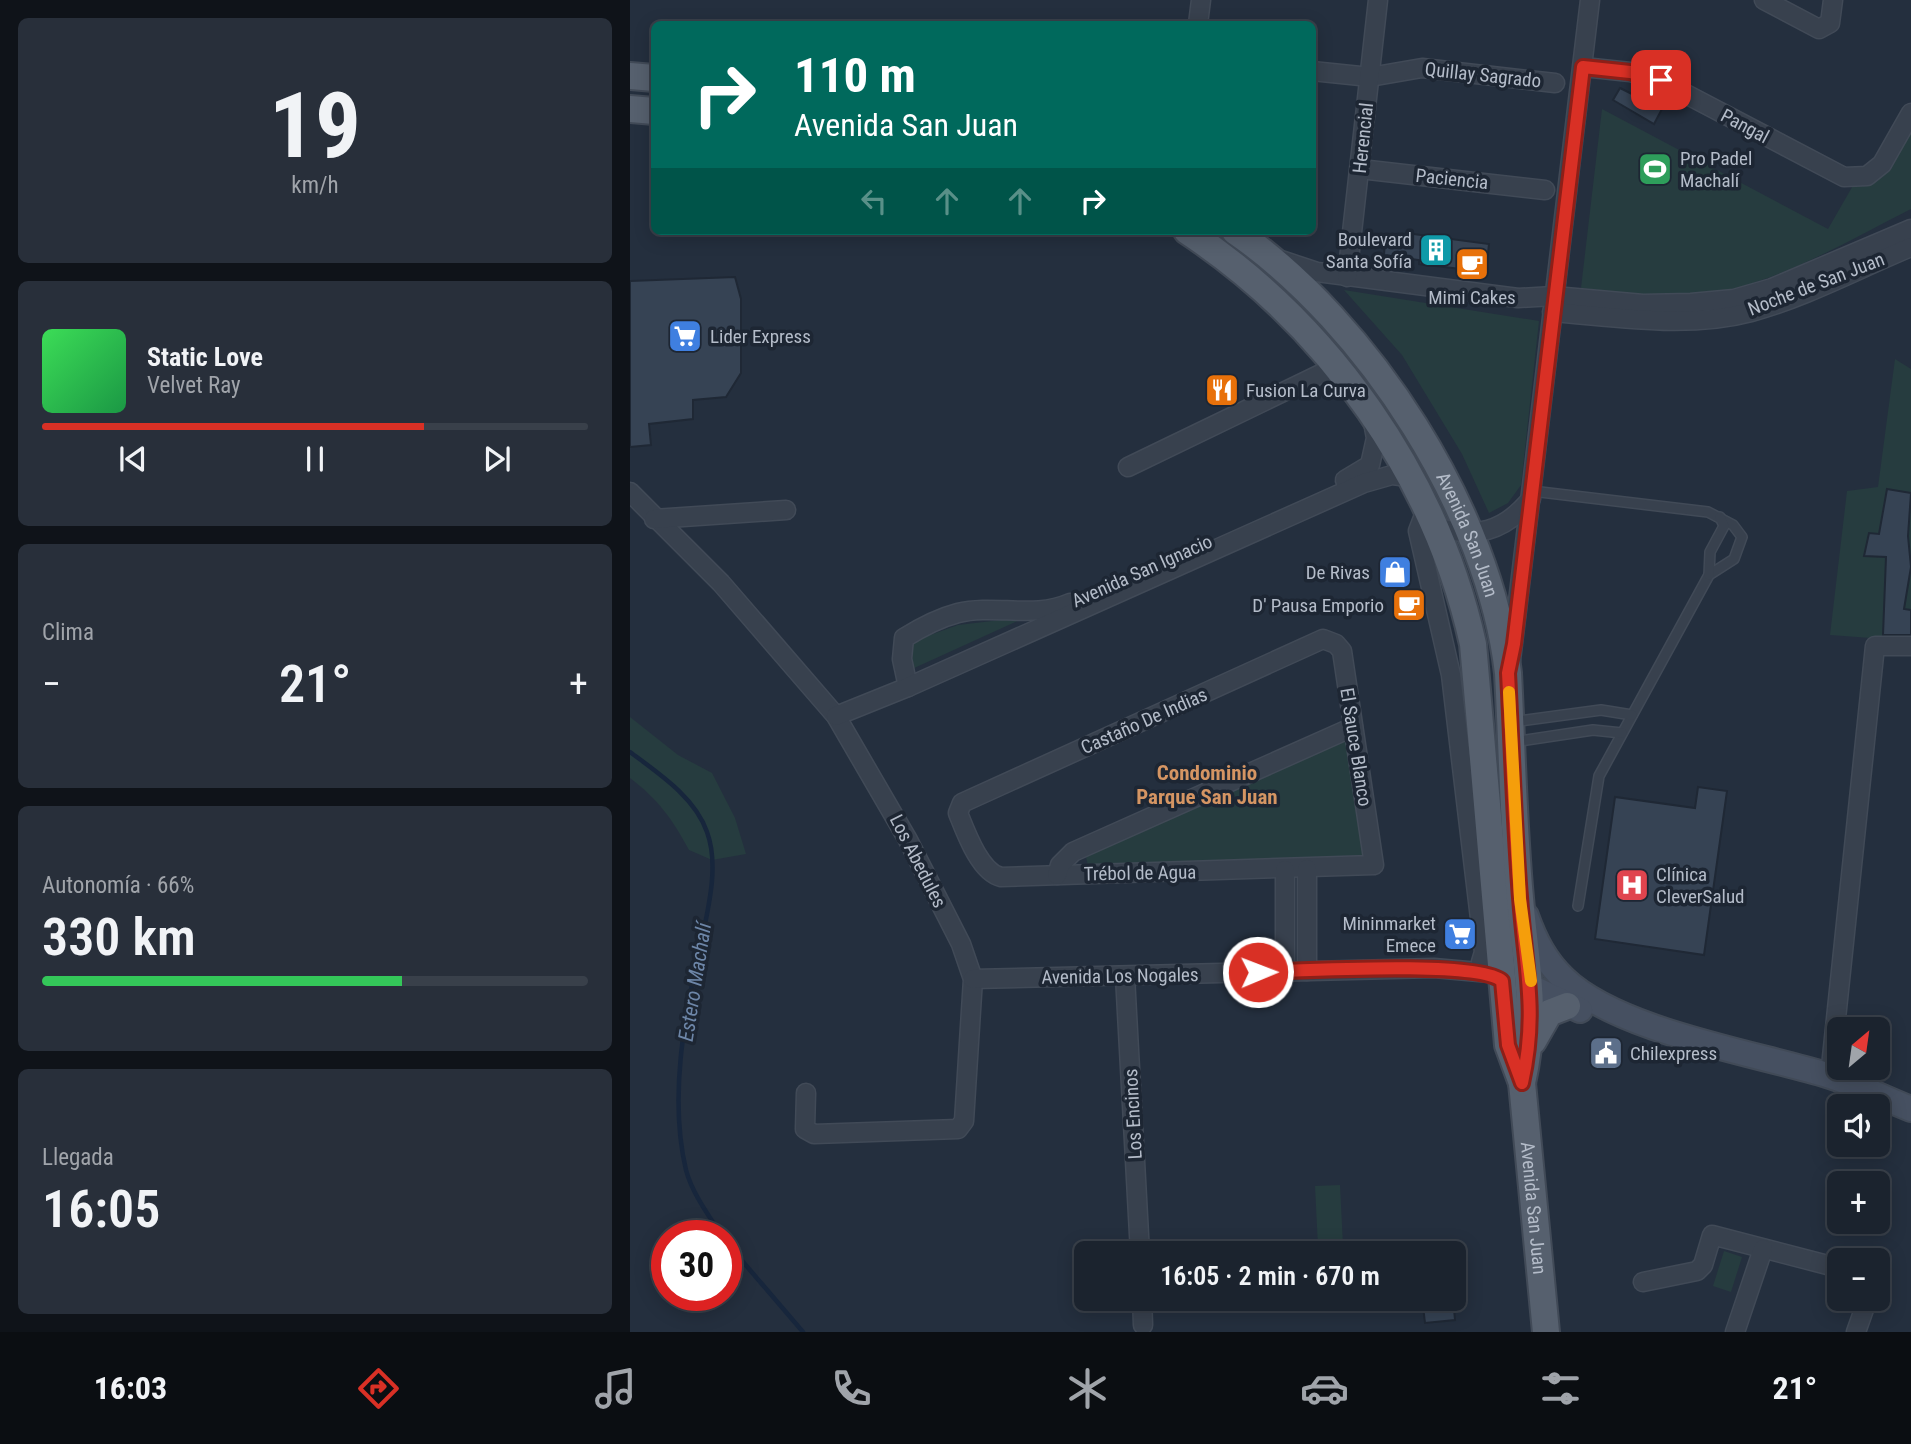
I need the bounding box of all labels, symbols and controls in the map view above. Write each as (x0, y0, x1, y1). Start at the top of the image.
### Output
text: 110 m (794, 47, 916, 104)
icon: right (679, 49, 770, 140)
pin (1631, 50, 1691, 110)
street label: Quillay Sagrado (1424, 57, 1542, 93)
icon: arrive (1642, 61, 1680, 99)
text: 19 (269, 73, 361, 179)
street label: Herencial (1348, 101, 1378, 175)
street label: Pangal (1717, 104, 1773, 148)
text: Avenida San Juan (794, 106, 1018, 144)
place label: Pro Padel Machalí (1680, 147, 1752, 192)
sports icon: Pro Padel Machalí (1636, 150, 1674, 188)
street label: Paciencia (1414, 164, 1490, 194)
text: km/h (291, 172, 339, 199)
icon: left (855, 182, 893, 220)
icon: ahead (928, 182, 966, 220)
icon: ahead (1001, 182, 1039, 220)
icon: right (1074, 182, 1112, 220)
place label: Boulevard Santa Sofía (1326, 228, 1412, 273)
building icon: Boulevard Santa Sofía (1417, 231, 1455, 269)
cafe icon: Mimi Cakes (1453, 245, 1491, 283)
street label: Noche de San Juan (1744, 247, 1888, 321)
place label: Mimi Cakes (1428, 286, 1516, 309)
supermarket icon: Lider Express (666, 317, 704, 355)
place label: Lider Express (710, 325, 811, 348)
text: Static Love (147, 342, 263, 372)
restaurant icon: Fusion La Curva (1203, 371, 1241, 409)
text: Velvet Ray (147, 372, 241, 399)
place label: Fusion La Curva (1246, 379, 1366, 402)
icon: previous (114, 440, 152, 478)
icon: pause (296, 440, 334, 478)
icon: next (478, 440, 516, 478)
street label: Avenida San Juan (1432, 468, 1503, 600)
street label: Avenida San Ignacio (1068, 530, 1216, 612)
shop icon: De Rivas (1376, 553, 1414, 591)
place label: De Rivas (1306, 561, 1370, 584)
cafe icon: D' Pausa Emporio (1390, 586, 1428, 624)
place label: D' Pausa Emporio (1252, 594, 1384, 617)
text: Clima (42, 619, 94, 646)
text: 21° (279, 654, 351, 715)
text: − (42, 662, 61, 706)
text: + (569, 662, 588, 706)
street label: Castaño De Indias (1077, 683, 1211, 759)
street label: El Sauce Blanco (1335, 686, 1377, 808)
district label: Condominio Parque San Juan (1136, 761, 1278, 809)
street label: Los Abedules (885, 811, 951, 911)
street label: Trébol de Agua (1083, 861, 1197, 885)
place label: Clínica CleverSalud (1656, 863, 1745, 908)
hospital icon: Clínica CleverSalud (1613, 866, 1651, 904)
text: Autonomía · 66% (42, 872, 194, 899)
text: 330 km (42, 907, 196, 968)
place label: Mininmarket Emece (1342, 912, 1436, 957)
supermarket icon: Mininmarket Emece (1441, 915, 1479, 953)
water label: Estero Machalí (674, 918, 717, 1043)
position arrow (1221, 935, 1295, 1009)
street label: Avenida Los Nogales (1041, 963, 1199, 989)
north arrow (1827, 1017, 1890, 1080)
map controls (1827, 1017, 1890, 1311)
public building icon: Chilexpress (1587, 1034, 1625, 1072)
place label: Chilexpress (1630, 1042, 1717, 1065)
street label: Los Encinos (1119, 1068, 1147, 1160)
button: sound (1827, 1094, 1890, 1157)
street label: Avenida San Juan (1516, 1141, 1552, 1275)
text: Llegada (42, 1144, 114, 1171)
button: + (1827, 1171, 1890, 1234)
text: 16:05 (42, 1179, 160, 1240)
speed limit sign: 30 (651, 1220, 742, 1311)
button: − (1827, 1248, 1890, 1311)
text: 16:05 · 2 min · 670 m (1160, 1261, 1380, 1291)
icon: directions (354, 1364, 403, 1413)
icon: music (591, 1364, 640, 1413)
icon: phone (827, 1364, 876, 1413)
icon: climate (1063, 1364, 1112, 1413)
icon: car (1300, 1364, 1349, 1413)
icon: filters (1536, 1364, 1585, 1413)
text: 16:03 (94, 1369, 167, 1407)
text: 21° (1773, 1369, 1817, 1407)

